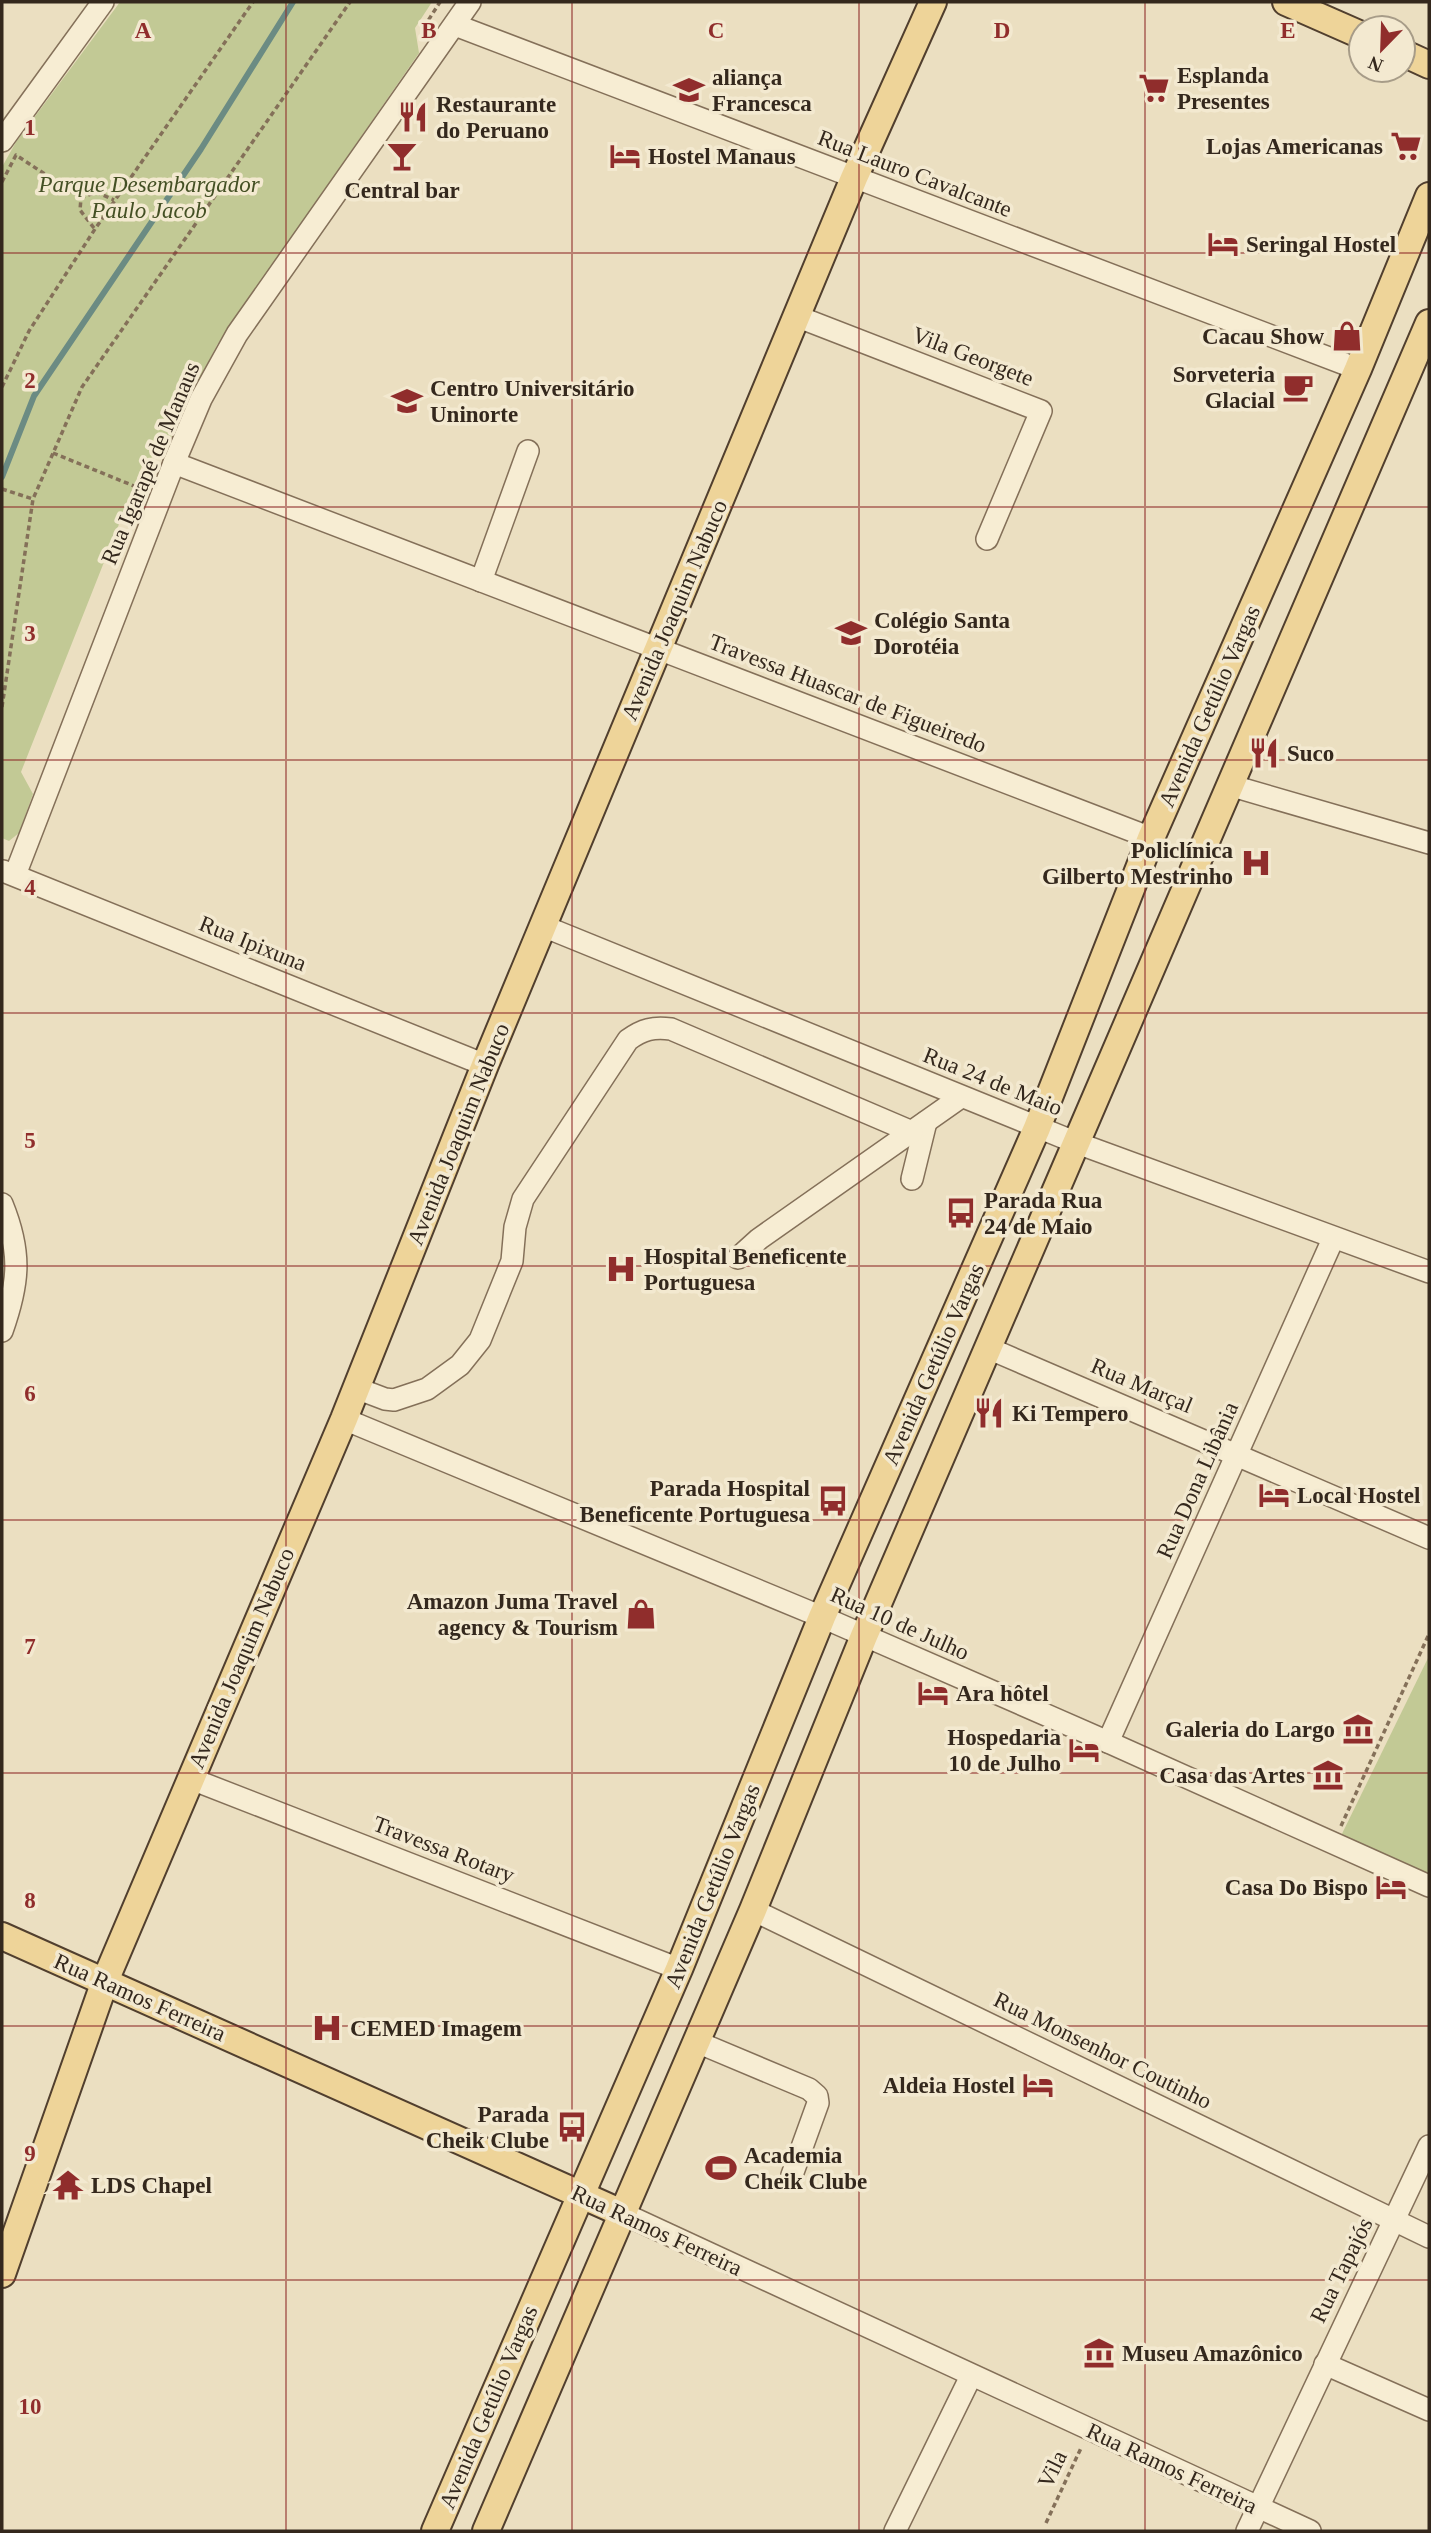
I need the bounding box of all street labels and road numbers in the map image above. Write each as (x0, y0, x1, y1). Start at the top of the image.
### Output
street label: Rua Lauro Cavalcante (814, 125, 1015, 222)
street label: Vila Georgete (909, 322, 1037, 391)
street label: Rua Igarapé de Manaus (96, 358, 205, 568)
street label: Avenida Joaquim Nabuco (617, 496, 732, 724)
street label: Avenida Getúlio Vargas (1154, 601, 1265, 811)
street label: Travessa Huascar de Figueiredo (706, 629, 990, 758)
street label: Rua Ipixuna (196, 911, 310, 976)
street label: Avenida Joaquim Nabuco (402, 1020, 514, 1249)
street label: Rua 24 de Maio (920, 1042, 1066, 1121)
street label: Avenida Getúlio Vargas (878, 1259, 989, 1469)
street label: Rua Marçal (1087, 1353, 1196, 1418)
street label: Rua Dona Libânia (1152, 1398, 1243, 1562)
street label: Avenida Joaquim Nabuco (184, 1544, 299, 1772)
street label: Rua 10 de Julho (827, 1582, 973, 1665)
street label: Avenida Getúlio Vargas (660, 1780, 765, 1992)
street label: Travessa Rotary (370, 1811, 518, 1888)
street label: Rua Ramos Ferreira (50, 1948, 229, 2047)
street label: Rua Monsenhor Coutinho (990, 1987, 1216, 2114)
street label: Rua Ramos Ferreira (568, 2180, 746, 2281)
street label: Rua Tapajós (1305, 2214, 1378, 2327)
street label: Avenida Getúlio Vargas (434, 2302, 543, 2513)
street label: Rua Ramos Ferreira (1083, 2418, 1261, 2519)
street label: Vila (1033, 2447, 1072, 2492)

